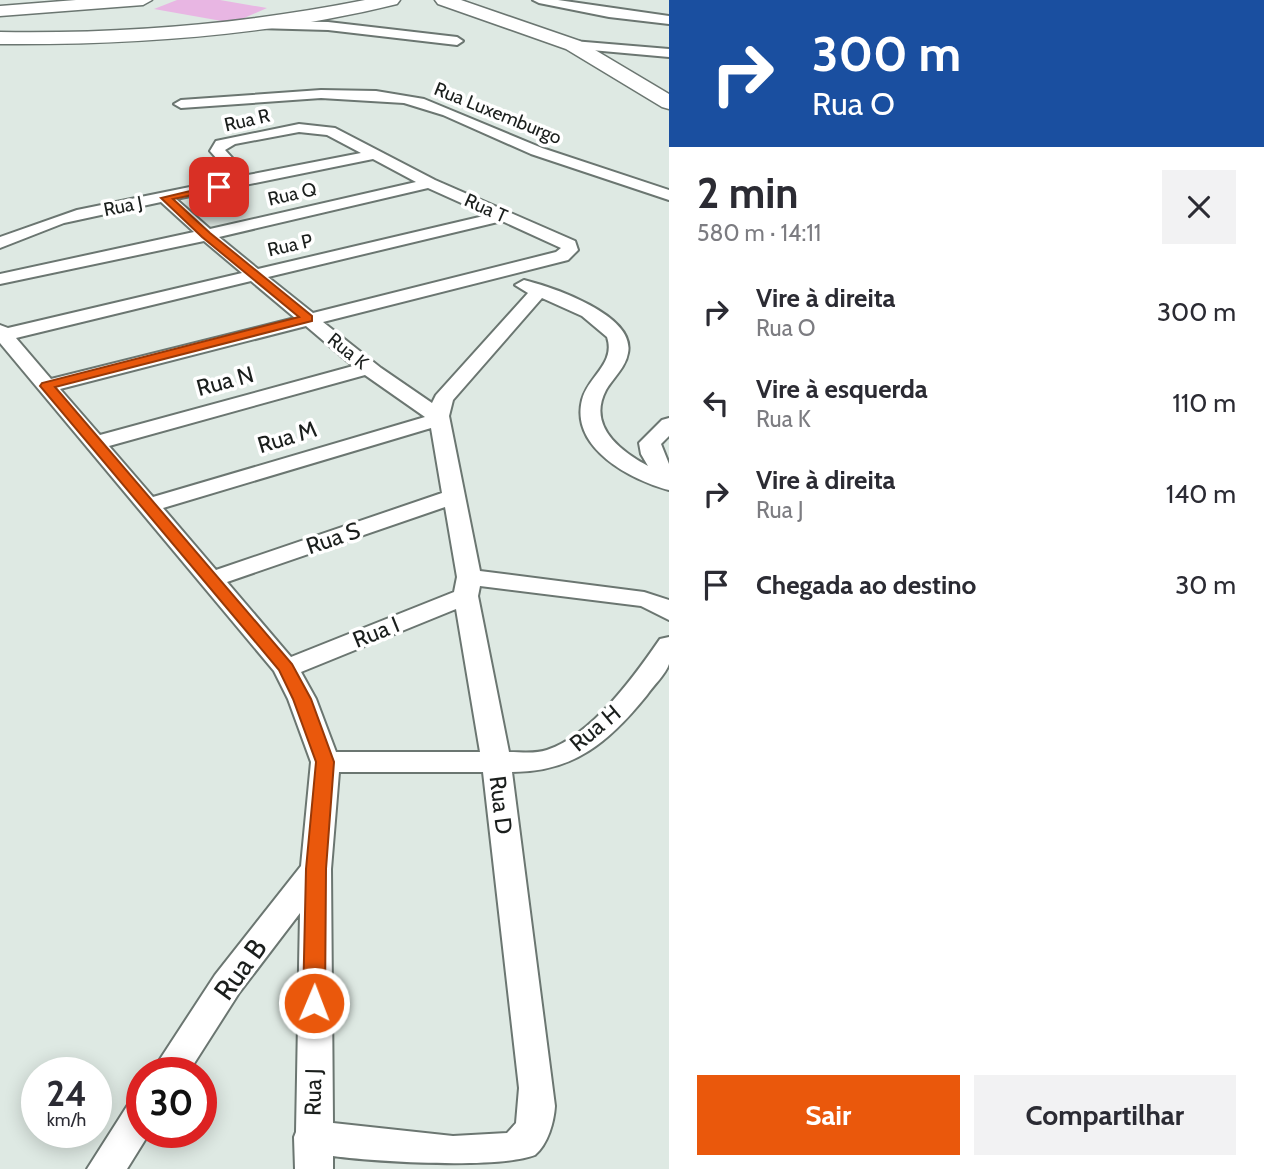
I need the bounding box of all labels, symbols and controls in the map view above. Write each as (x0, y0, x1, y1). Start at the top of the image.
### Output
text: 300 m (812, 24, 961, 83)
icon: right (697, 28, 788, 119)
street label: Rua Luxemburgo (431, 77, 565, 149)
text: Rua O (812, 84, 895, 123)
street label: Rua R (222, 103, 273, 136)
pin (189, 157, 249, 217)
text: 2 min (697, 167, 798, 219)
icon: arrive (200, 168, 238, 206)
button: close (1162, 170, 1236, 244)
street label: Rua Q (265, 177, 319, 211)
street label: Rua T (461, 188, 511, 228)
street label: Rua J (101, 191, 145, 221)
text: 580 m · 14:11 (697, 219, 821, 247)
street label: Rua P (265, 229, 315, 261)
text: Vire à direita (756, 282, 896, 314)
icon: right (697, 293, 735, 331)
text: 300 m (1157, 296, 1236, 328)
text: Rua O (756, 314, 816, 342)
street label: Rua K (323, 328, 373, 374)
street label: Rua N (193, 360, 257, 402)
text: Vire à esquerda (756, 373, 928, 405)
icon: left (697, 384, 735, 422)
text: 110 m (1172, 387, 1236, 419)
text: Rua K (756, 405, 811, 433)
street label: Rua M (254, 415, 320, 459)
text: Vire à direita (756, 464, 896, 496)
icon: right (697, 475, 735, 513)
text: 140 m (1166, 478, 1236, 510)
text: Rua J (756, 496, 804, 524)
street label: Rua S (302, 516, 364, 560)
icon: arrive (697, 566, 735, 604)
text: Chegada ao destino (756, 569, 976, 601)
text: 30 m (1175, 569, 1236, 601)
street label: Rua I (349, 610, 403, 654)
street label: Rua H (564, 699, 626, 757)
street label: Rua D (484, 774, 518, 836)
street label: Rua B (206, 932, 274, 1006)
position arrow (277, 966, 351, 1040)
speed limit sign: 30 (126, 1057, 217, 1148)
street label: Rua J (299, 1068, 327, 1116)
text: 24 (46, 1072, 87, 1115)
button: Sair (697, 1075, 960, 1155)
button: Compartilhar (974, 1075, 1236, 1155)
text: km/h (47, 1109, 86, 1131)

